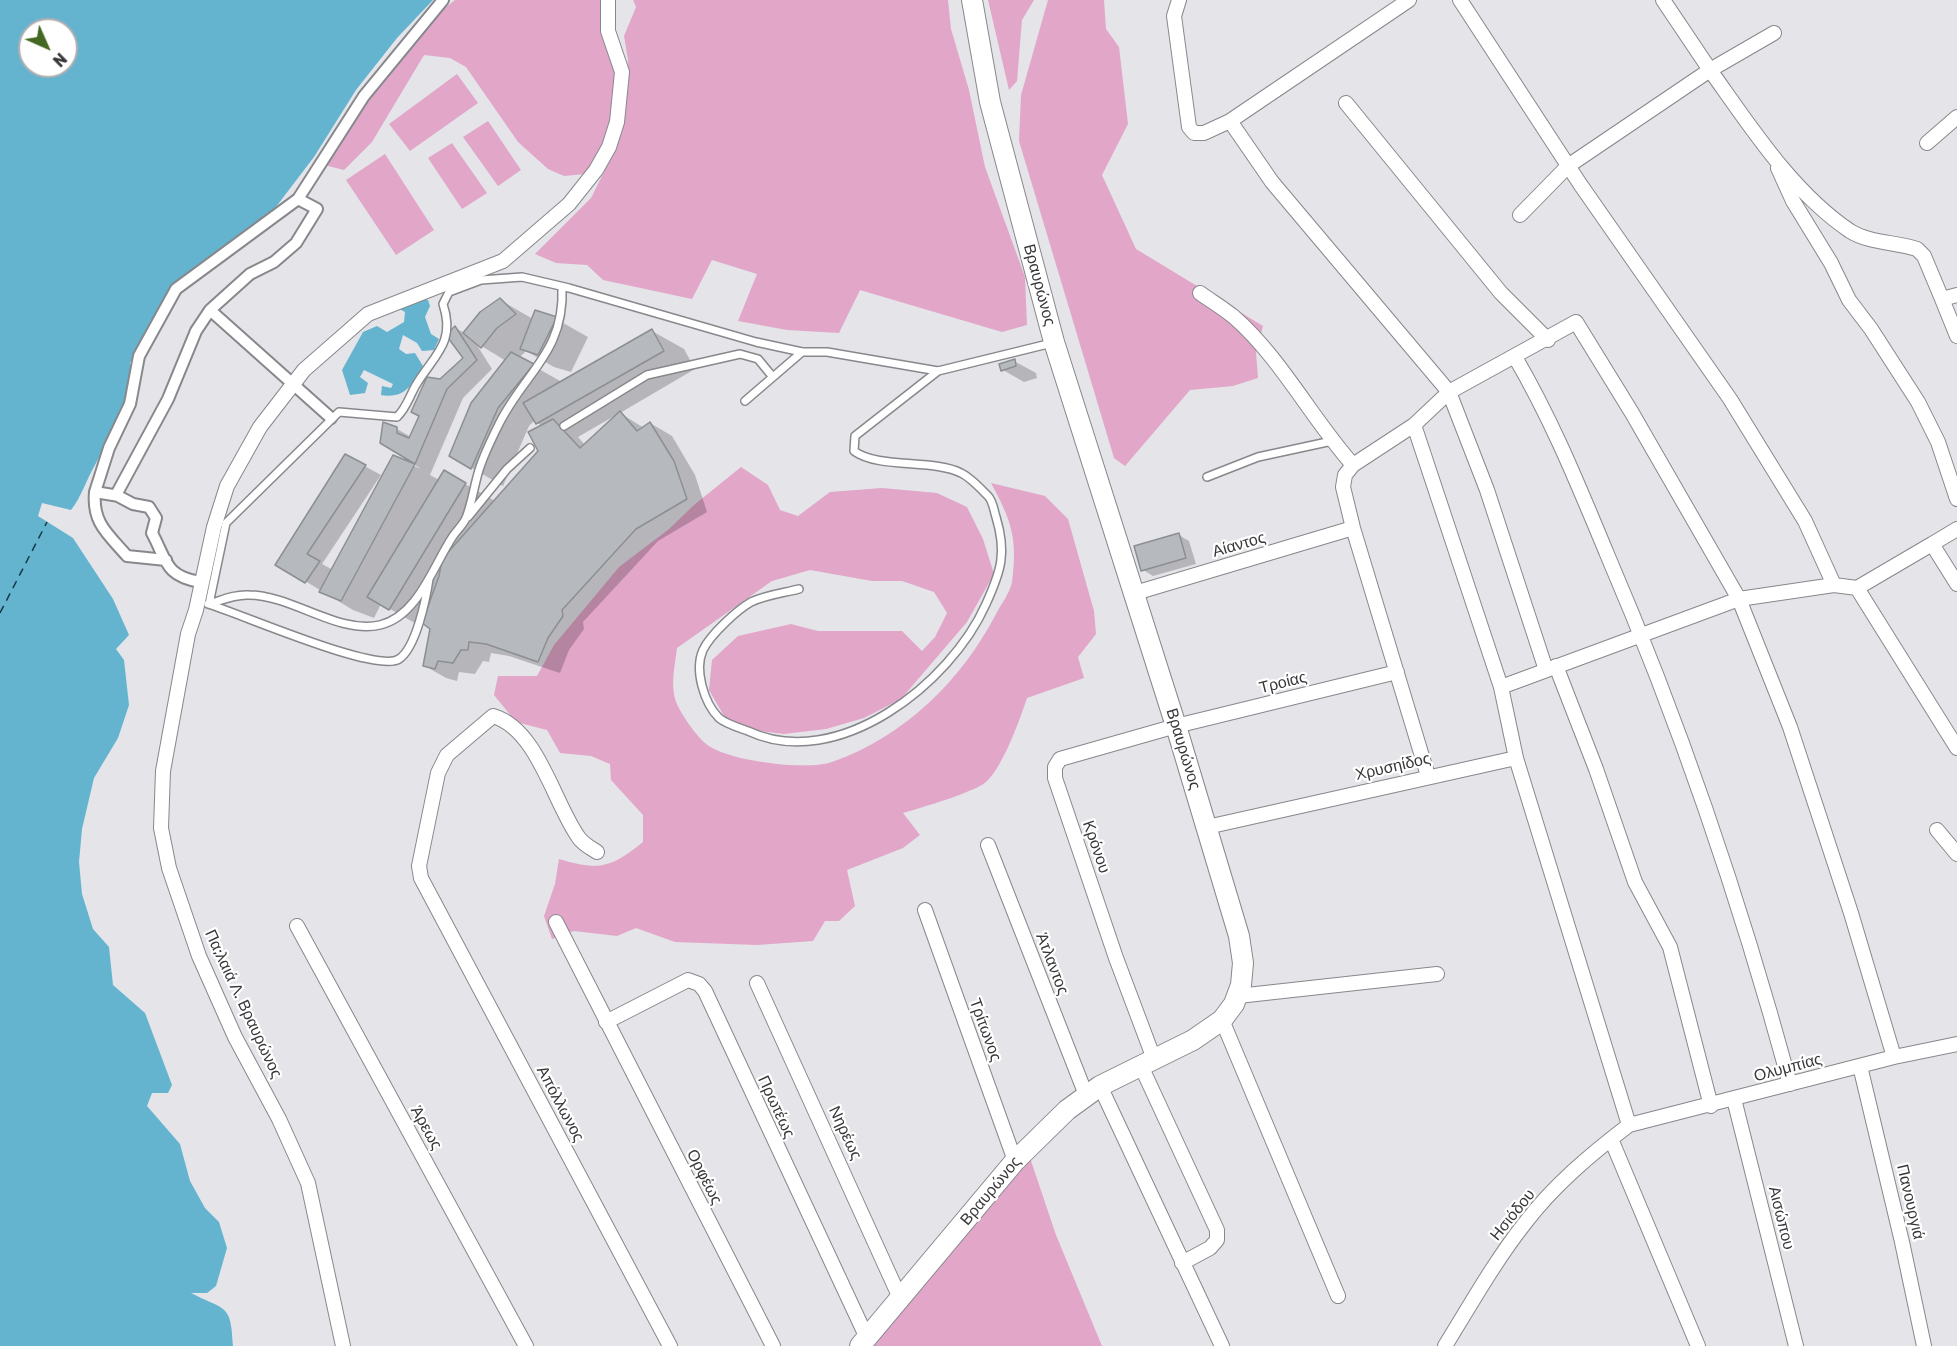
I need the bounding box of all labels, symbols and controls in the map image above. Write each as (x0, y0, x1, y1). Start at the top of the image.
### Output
north arrow (18, 18, 78, 78)
text: N (49, 49, 70, 70)
street label: Βραυρώνος (1019, 242, 1059, 328)
street label: Αίαντος (1210, 528, 1268, 562)
street label: Τροίας (1257, 668, 1309, 698)
street label: Βραυρώνος (1162, 706, 1204, 792)
street label: Χρυσηίδος (1354, 749, 1432, 785)
street label: Κρόνου (1078, 818, 1114, 876)
street label: Πα;λαιά Λ. Βραυρώνος (200, 927, 286, 1081)
street label: Άτλαντος (1031, 930, 1073, 998)
street label: Τρίτωνος (965, 996, 1005, 1064)
street label: Ολυμπίας (1752, 1050, 1824, 1086)
street label: Απόλλωνος (532, 1063, 588, 1145)
street label: Πρωτέως (753, 1073, 799, 1141)
street label: Άρεως (406, 1103, 446, 1153)
street label: Νηρέως (824, 1103, 866, 1163)
street label: Ορφέως (682, 1146, 726, 1208)
street label: Βραυρώνος (957, 1153, 1025, 1229)
street label: Πανουργιά (1892, 1163, 1928, 1241)
street label: Αισώπου (1764, 1184, 1798, 1252)
street label: Ησιόδου (1487, 1185, 1539, 1245)

